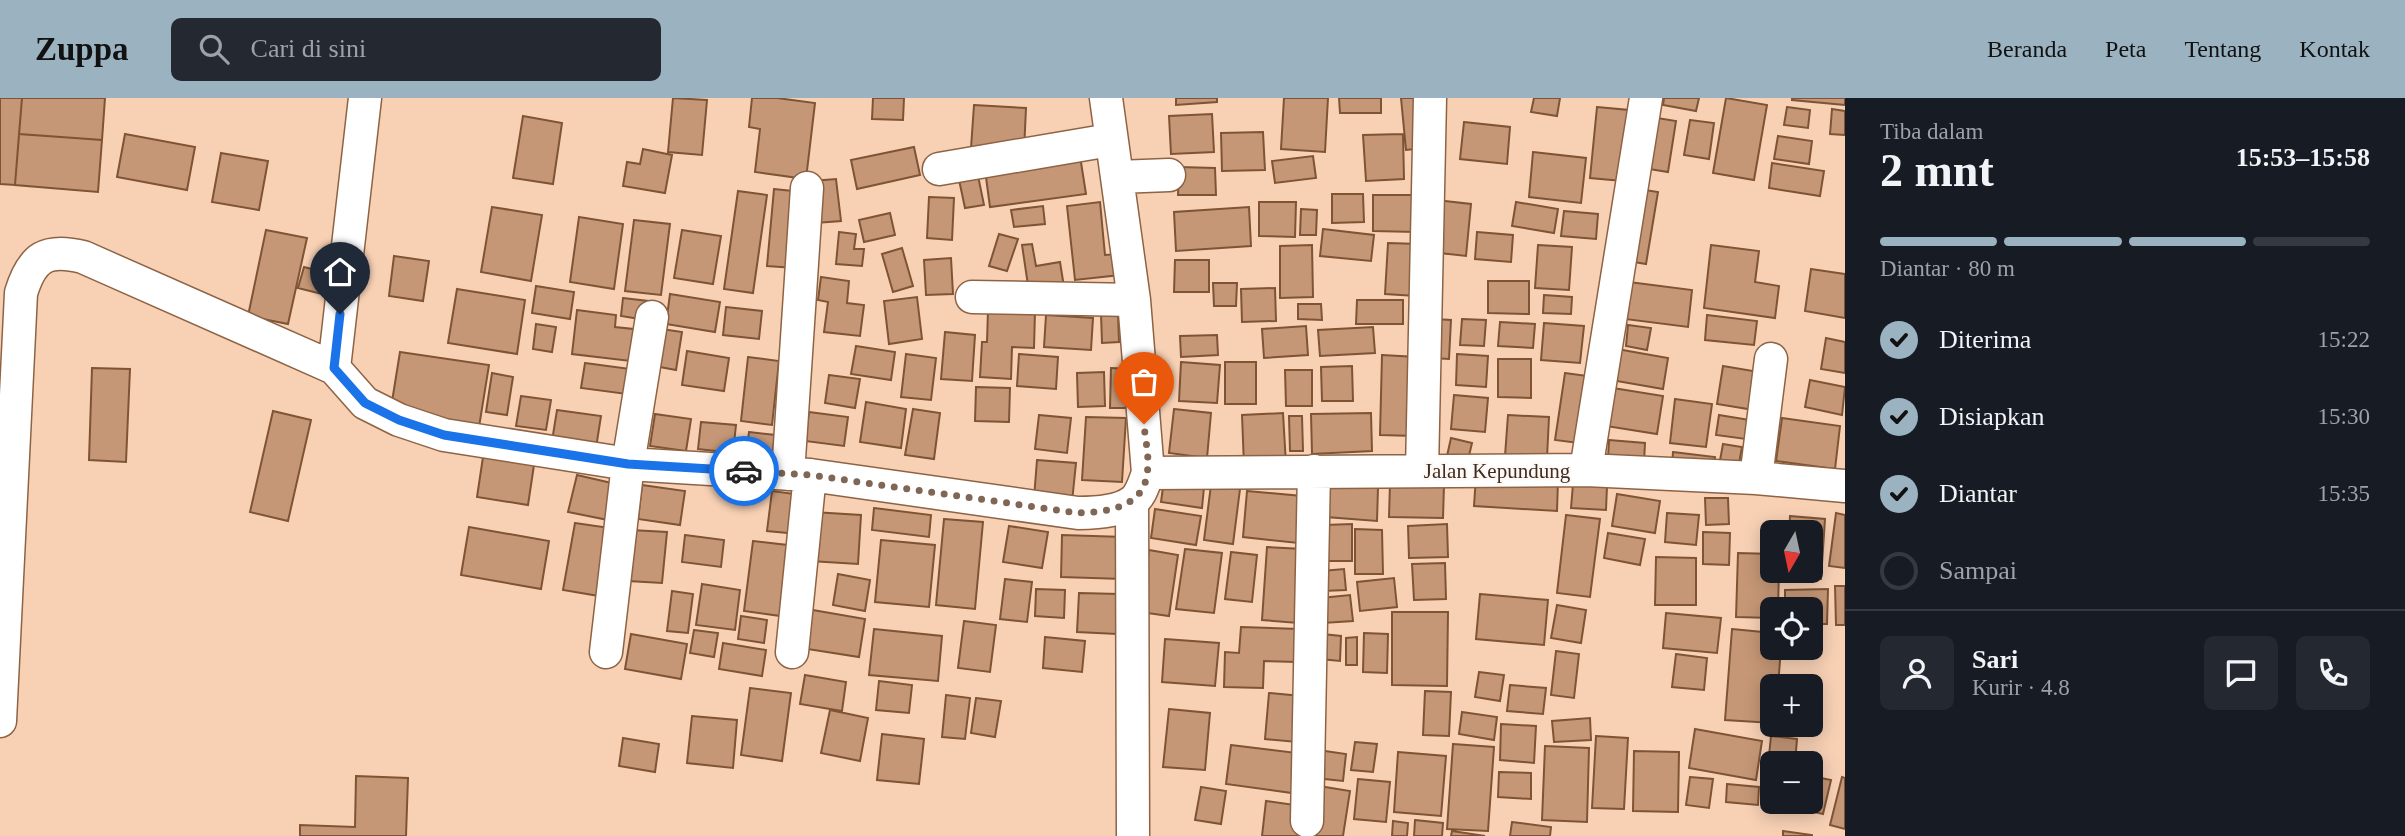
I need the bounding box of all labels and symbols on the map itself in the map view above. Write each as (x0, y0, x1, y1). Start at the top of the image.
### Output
pin (310, 242, 370, 314)
pin (1114, 352, 1174, 424)
courier (709, 436, 779, 506)
street label: Jalan Kepundung (1424, 459, 1571, 483)
north arrow (1760, 520, 1824, 583)

